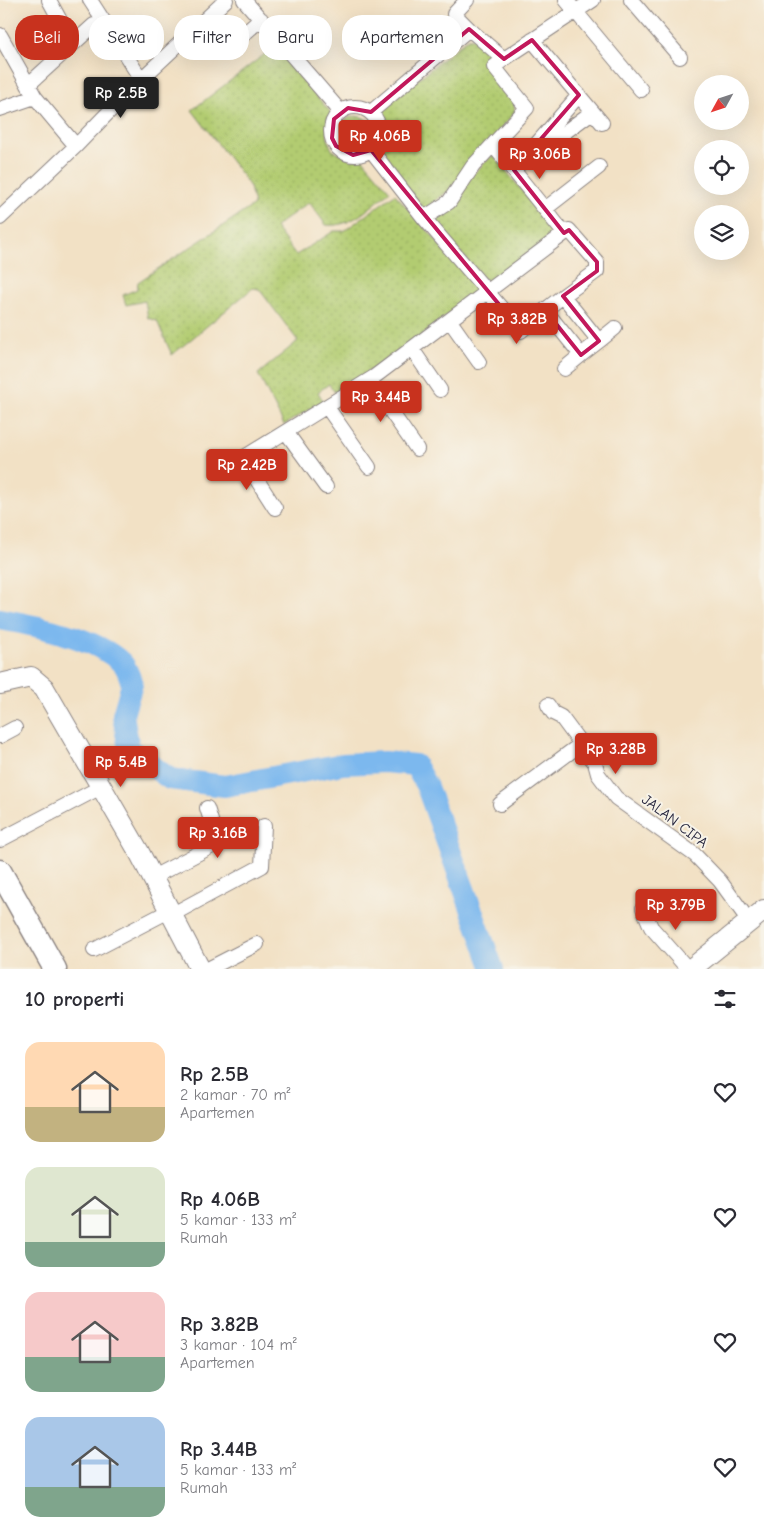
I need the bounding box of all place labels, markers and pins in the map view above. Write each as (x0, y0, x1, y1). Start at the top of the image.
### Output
pin: Rp 2.5B (75, 76, 167, 119)
pin: Rp 4.06B (328, 120, 432, 162)
pin: Rp 3.06B (488, 138, 592, 180)
pin: Rp 3.82B (465, 302, 569, 345)
pin: Rp 3.44B (329, 380, 433, 423)
pin: Rp 2.42B (195, 448, 299, 491)
pin: Rp 3.28B (564, 732, 668, 775)
pin: Rp 5.4B (75, 746, 167, 788)
pin: Rp 3.16B (166, 816, 270, 859)
pin: Rp 3.79B (624, 888, 728, 931)

